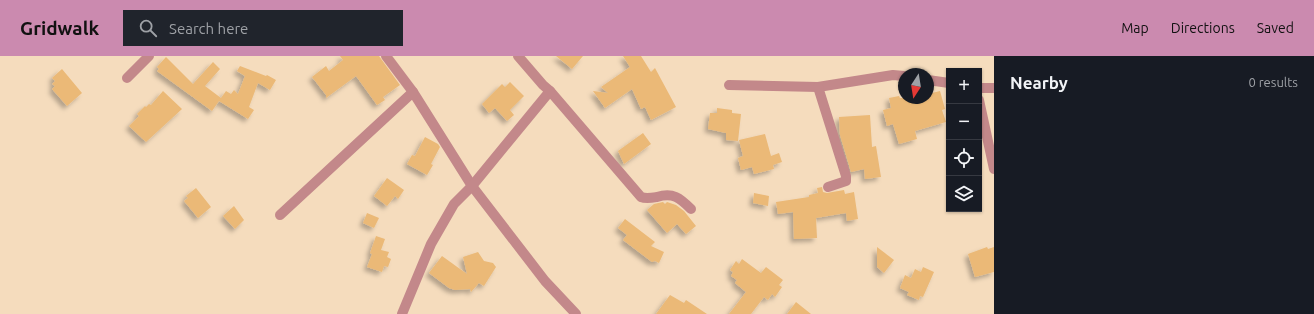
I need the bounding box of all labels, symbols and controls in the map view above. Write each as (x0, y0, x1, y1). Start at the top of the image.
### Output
search box (123, 10, 403, 46)
text: Gridwalk (20, 17, 99, 39)
icon: search (137, 17, 159, 39)
text: Search here (169, 20, 248, 37)
text: Map (1121, 20, 1149, 36)
text: Directions (1171, 20, 1235, 36)
text: Saved (1257, 20, 1294, 36)
north arrow (898, 68, 934, 104)
map controls (946, 68, 982, 212)
button: + (946, 68, 982, 104)
text: Nearby (1010, 73, 1068, 92)
text: 0 results (1248, 75, 1298, 89)
button: − (946, 104, 982, 140)
button: locate (946, 140, 982, 176)
button: layers (946, 176, 982, 212)

